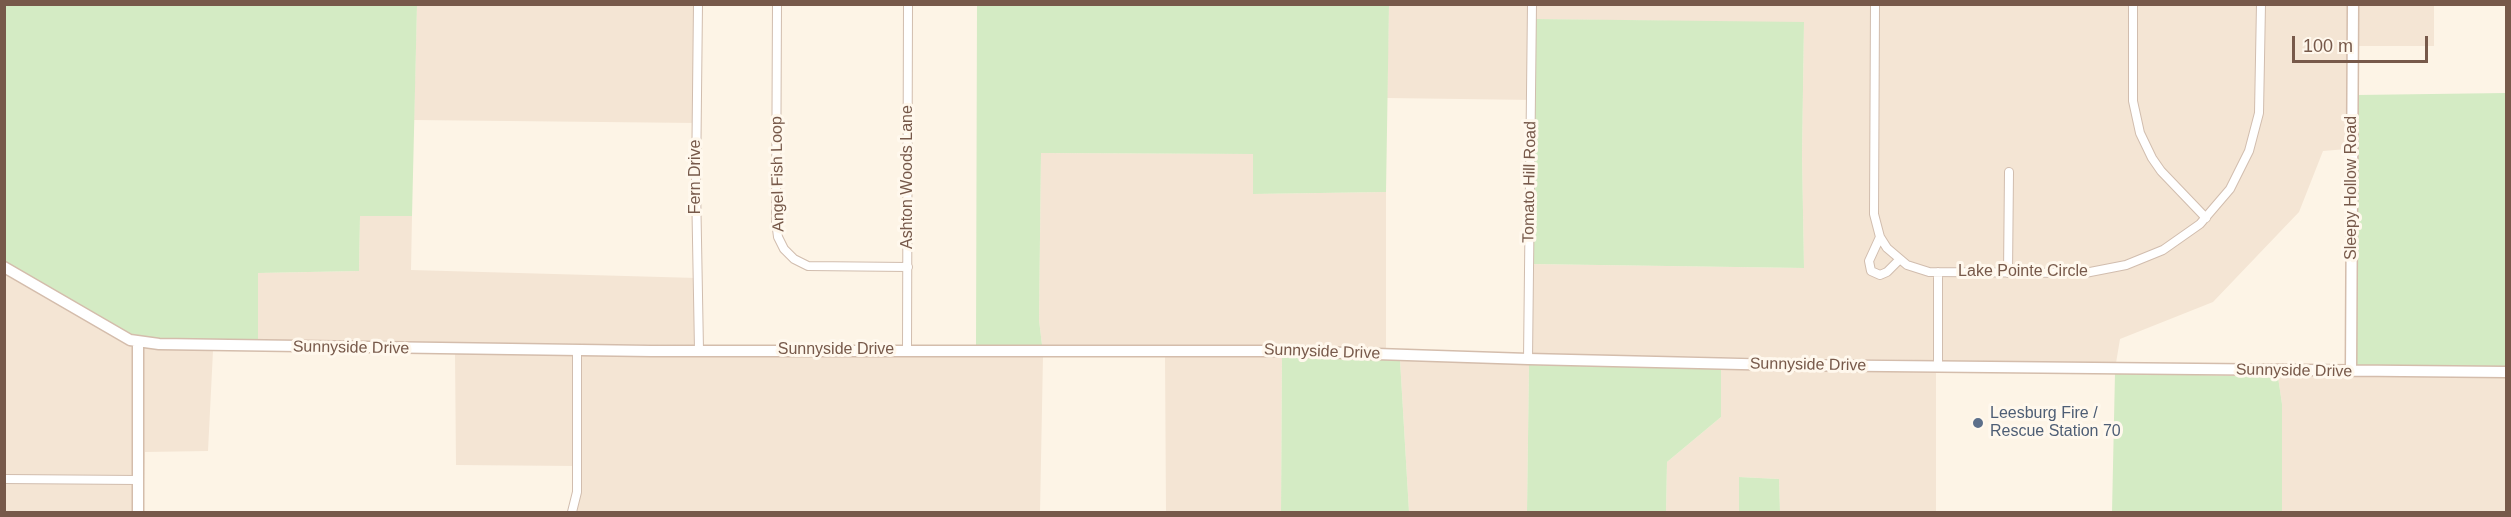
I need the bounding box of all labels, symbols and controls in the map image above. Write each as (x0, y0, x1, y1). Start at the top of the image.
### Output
scale bar (2295, 24, 2432, 62)
text: 100 m (2303, 36, 2353, 56)
street label: Ashton Woods Lane (898, 105, 918, 249)
street label: Angel Fish Loop (767, 116, 789, 232)
street label: Sleepy Hollow Road (2342, 116, 2362, 260)
street label: Tomato Hill Road (1519, 121, 1541, 243)
street label: Fern Drive (686, 140, 706, 214)
street label: Lake Pointe Circle (1958, 262, 2088, 282)
street label: Sunnyside Drive (293, 337, 409, 359)
street label: Sunnyside Drive (778, 340, 894, 360)
street label: Sunnyside Drive (1263, 340, 1381, 364)
street label: Sunnyside Drive (1750, 354, 1866, 376)
street label: Sunnyside Drive (2236, 360, 2352, 382)
place label: Leesburg Fire / Rescue Station 70 (1990, 404, 2121, 442)
marker: Leesburg Fire / Rescue Station 70 (1971, 416, 1985, 430)

